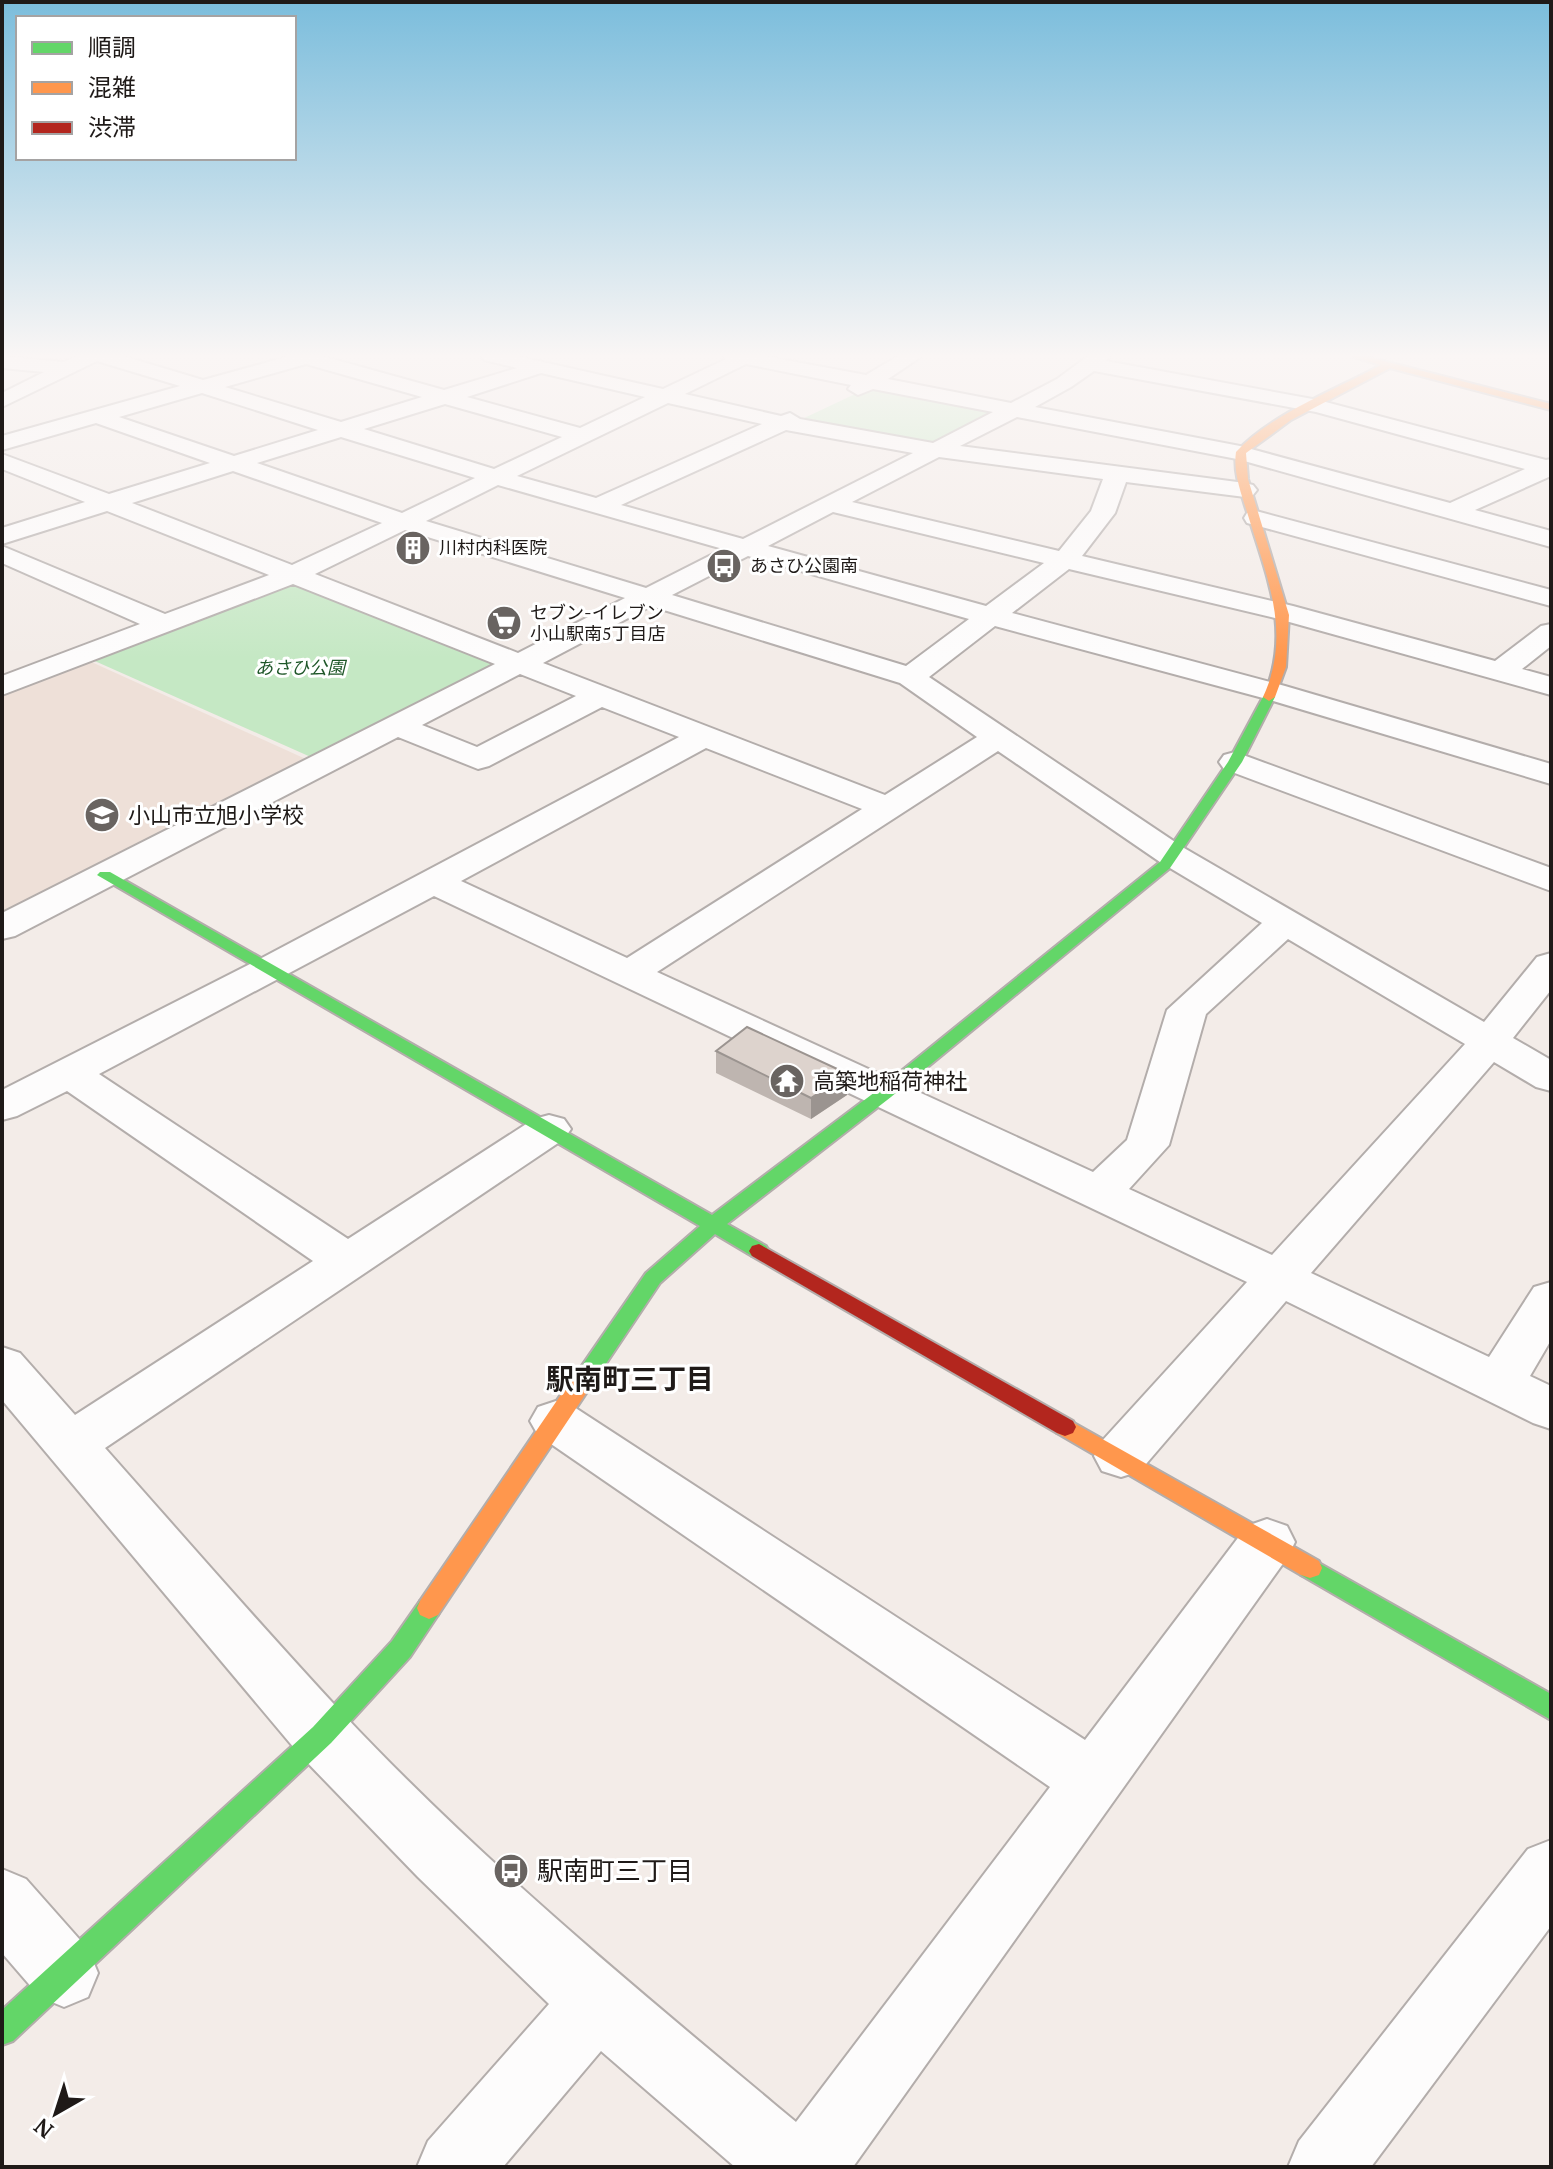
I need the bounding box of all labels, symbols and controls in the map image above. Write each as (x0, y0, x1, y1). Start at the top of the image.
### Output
legend (16, 16, 296, 160)
text: 順調 (88, 31, 136, 63)
text: 混雑 (88, 71, 136, 103)
text: 渋滞 (88, 111, 136, 143)
building icon: 川村内科医院 (394, 529, 432, 567)
place label: 川村内科医院 (439, 535, 547, 559)
bus stop icon: あさひ公園南 (705, 547, 743, 585)
place label: あさひ公園南 (750, 553, 858, 577)
place label: セブン-イレブン 小山駅南5丁目店 (530, 600, 666, 645)
supermarket icon: セブン-イレブン 小山駅南5丁目店 (485, 604, 523, 642)
park label: あさひ公園 (255, 655, 348, 679)
school or university icon: 小山市立旭小学校 (83, 796, 121, 834)
place label: 小山市立旭小学校 (128, 800, 304, 829)
temple icon: 高築地稲荷神社 (768, 1062, 806, 1100)
place label: 高築地稲荷神社 (813, 1066, 967, 1095)
district label: 駅南町三丁目 (546, 1360, 714, 1397)
bus stop icon: 駅南町三丁目 (492, 1852, 530, 1890)
place label: 駅南町三丁目 (537, 1853, 693, 1887)
north arrow (16, 2073, 96, 2153)
text: N (27, 2112, 59, 2145)

